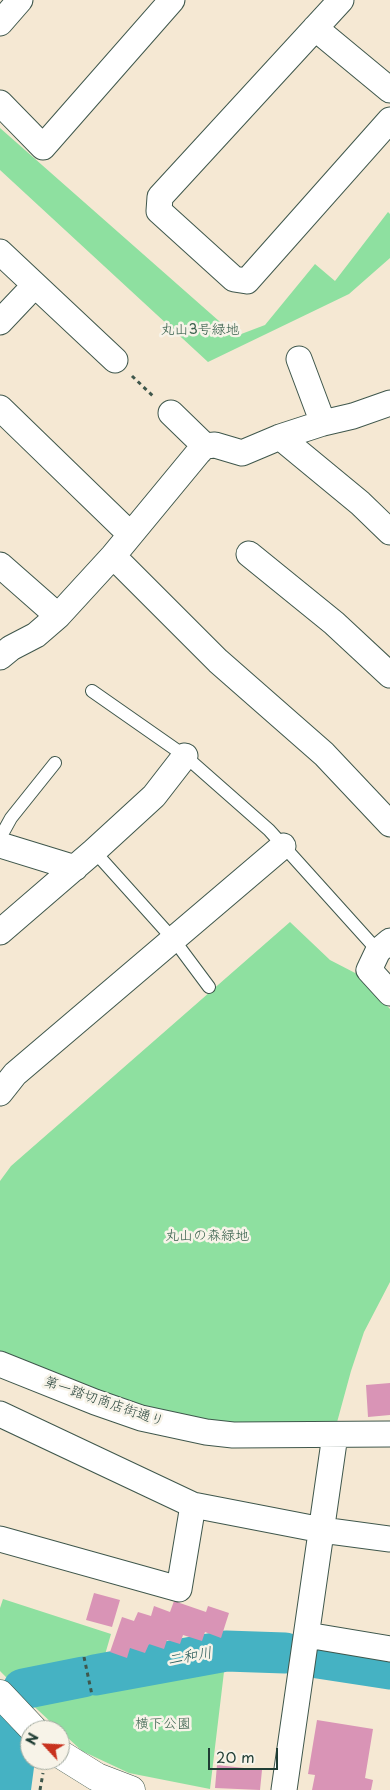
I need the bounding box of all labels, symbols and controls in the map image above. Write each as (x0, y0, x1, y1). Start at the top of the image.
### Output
park label: 丸山3号緑地 (160, 322, 240, 338)
park label: 丸山の森緑地 (165, 1228, 249, 1244)
street label: 第一踏切商店街通り (42, 1374, 166, 1430)
water label: 二和川 (166, 1644, 214, 1670)
park label: 横下公園 (135, 1716, 191, 1732)
north arrow (20, 1720, 70, 1770)
text: N (20, 1729, 44, 1748)
scale bar (210, 1738, 280, 1770)
text: 20 m (216, 1745, 255, 1768)

